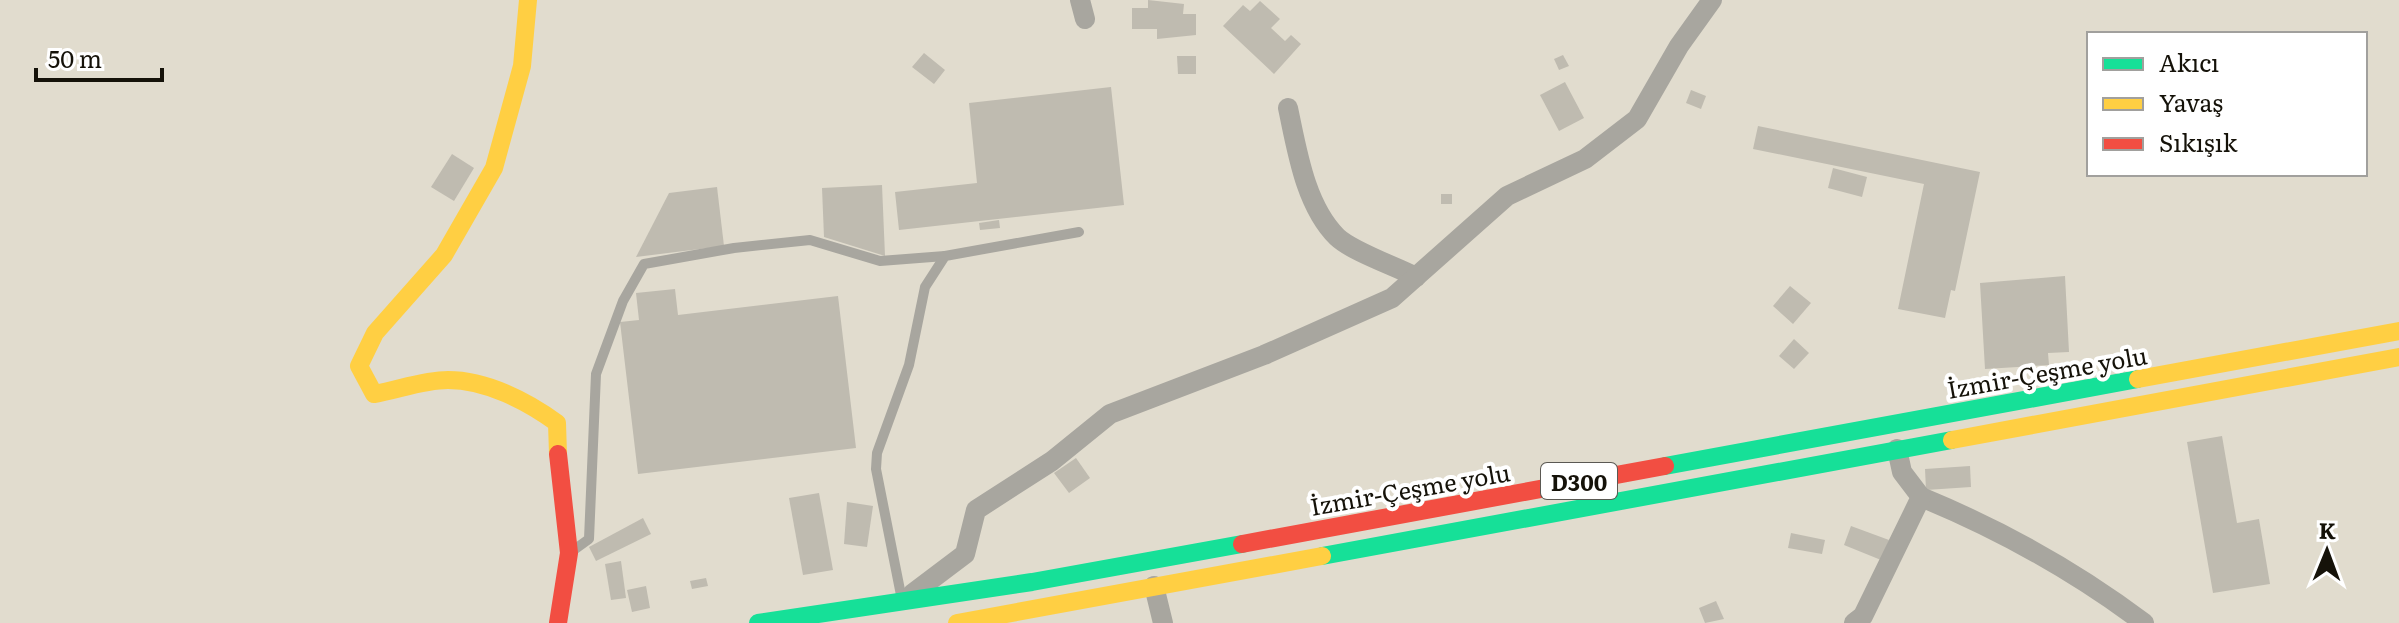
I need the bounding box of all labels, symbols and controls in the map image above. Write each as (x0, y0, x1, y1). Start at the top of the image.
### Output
scale bar (36, 32, 162, 82)
legend (2087, 32, 2367, 176)
text: 50 m (48, 40, 102, 75)
text: Akıcı (2159, 44, 2219, 79)
text: Yavaş (2159, 84, 2223, 119)
text: Sıkışık (2159, 124, 2238, 159)
street label: İzmir-Çeşme yolu (1944, 336, 2150, 406)
street label: İzmir-Çeşme yolu (1307, 453, 1513, 523)
road number: D300 (1541, 463, 1617, 499)
north arrow (2287, 511, 2367, 591)
text: K (2318, 513, 2337, 546)

